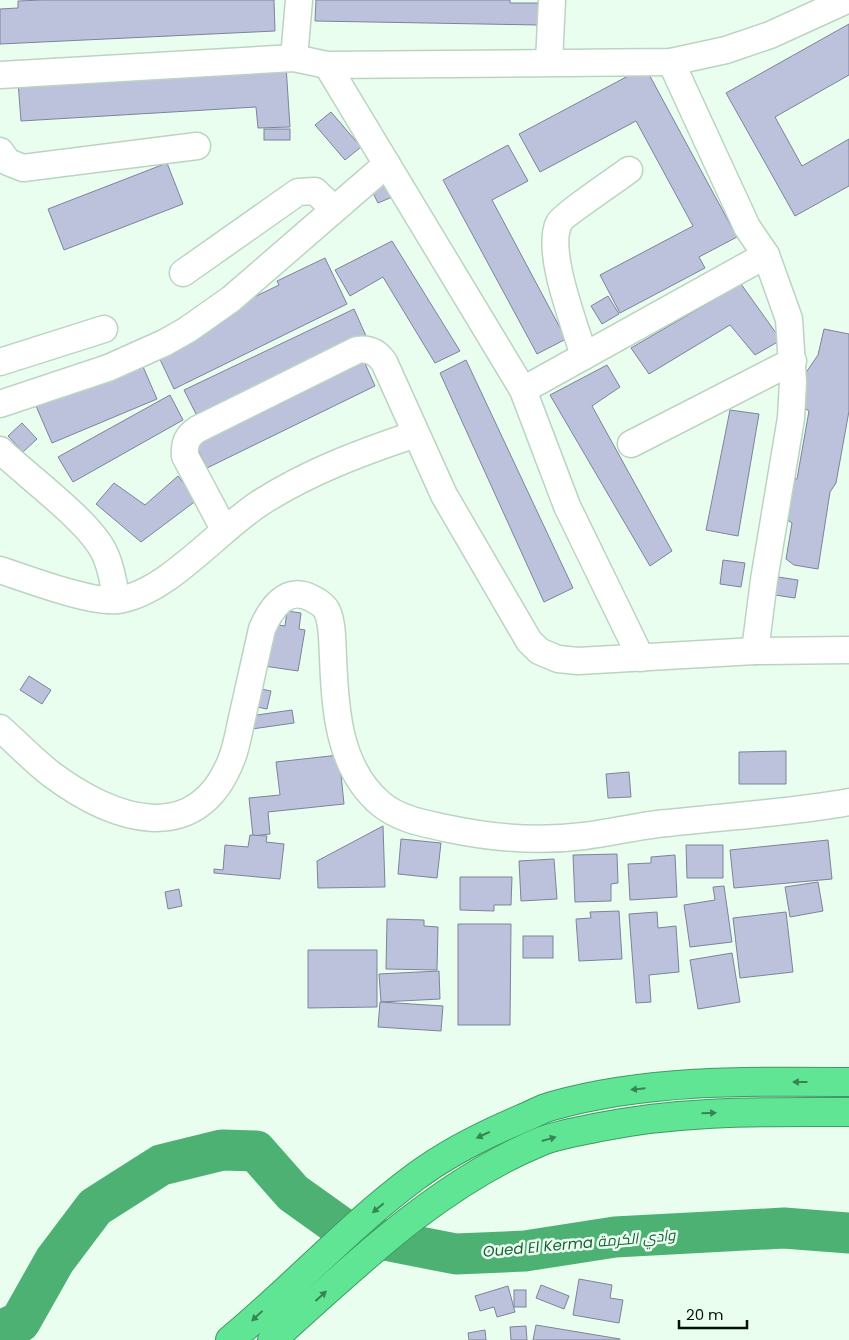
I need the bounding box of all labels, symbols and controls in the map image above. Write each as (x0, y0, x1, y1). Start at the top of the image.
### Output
one-way arrow (792, 1078, 808, 1086)
one-way arrow (630, 1085, 646, 1093)
one-way arrow (702, 1108, 718, 1116)
one-way arrow (476, 1132, 490, 1140)
one-way arrow (542, 1135, 557, 1143)
one-way arrow (372, 1202, 384, 1214)
water label: Oued El Kerma وادي الكرمة (482, 1224, 677, 1264)
one-way arrow (315, 1290, 327, 1302)
scale bar (679, 1298, 746, 1330)
text: 20 m (686, 1304, 724, 1325)
one-way arrow (251, 1310, 263, 1322)

